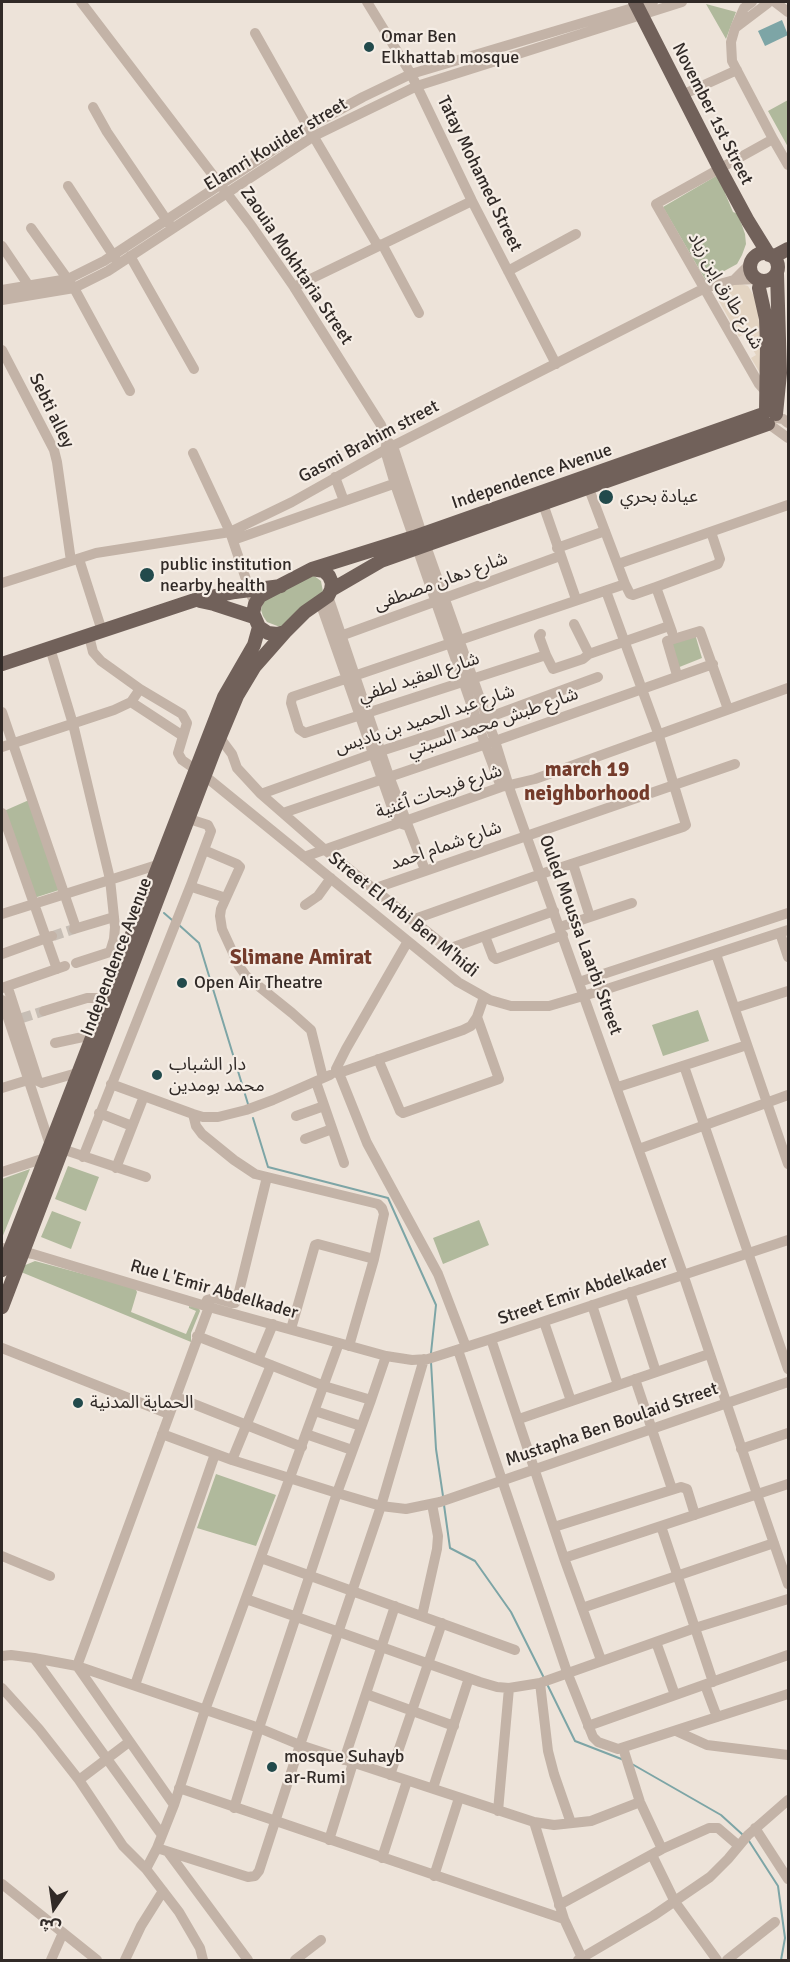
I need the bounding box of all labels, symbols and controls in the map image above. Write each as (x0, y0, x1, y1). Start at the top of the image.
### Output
place label: Omar Ben Elkhattab mosque (381, 26, 519, 68)
street label: November 1st Street (667, 39, 757, 189)
marker: Omar Ben Elkhattab mosque (362, 40, 376, 54)
street label: Tatay Mohamed Street (432, 93, 526, 255)
street label: Elamri Kouider street (201, 94, 351, 196)
street label: Zaouia Mokhtaria Street (235, 183, 357, 349)
street label: شارع طارق إبن زياد (683, 228, 767, 354)
street label: Sebti alley (24, 370, 78, 452)
street label: Gasmi Brahim street (295, 396, 443, 488)
street label: Independence Avenue (449, 439, 615, 515)
place label: عيادة بحري (620, 486, 698, 508)
marker: عيادة بحري (597, 488, 615, 506)
street label: شارع دهان مصطفى (371, 548, 511, 616)
place label: public institution nearby health (160, 554, 292, 596)
marker: public institution nearby health (138, 566, 156, 584)
street label: شارع العقيد لطفي (356, 648, 482, 708)
street label: شارع عبد الحميد بن باديس (332, 681, 518, 759)
street label: شارع طبش محمد السبتي (405, 684, 581, 762)
district label: march 19 neighborhood (524, 757, 650, 807)
street label: شارع فريحات ٱغنية (373, 760, 505, 824)
street label: شارع شمام احمد (387, 817, 505, 875)
street label: Ouled Moussa Laarbi Street (534, 832, 626, 1038)
street label: Street El Arbi Ben M'hidi (323, 848, 483, 982)
street label: Independence Avenue (77, 875, 157, 1039)
district label: Slimane Amirat (230, 945, 372, 971)
place label: Open Air Theatre (194, 972, 323, 994)
marker: Open Air Theatre (175, 976, 189, 990)
place label: دار الشباب محمد بومدين (169, 1054, 265, 1096)
marker: دار الشباب محمد بومدين (150, 1068, 164, 1082)
street label: Street Emir Abdelkader (495, 1252, 671, 1330)
street label: Rue L'Emir Abdelkader (128, 1256, 300, 1324)
street label: Mustapha Ben Boulaid Street (503, 1378, 721, 1472)
place label: الحماية المدنية (90, 1392, 193, 1414)
marker: الحماية المدنية (71, 1396, 85, 1410)
place label: mosque Suhayb ar-Rumi (284, 1746, 404, 1788)
marker: mosque Suhayb ar-Rumi (265, 1760, 279, 1774)
north arrow (24, 1878, 84, 1938)
text: ش (37, 1913, 63, 1938)

